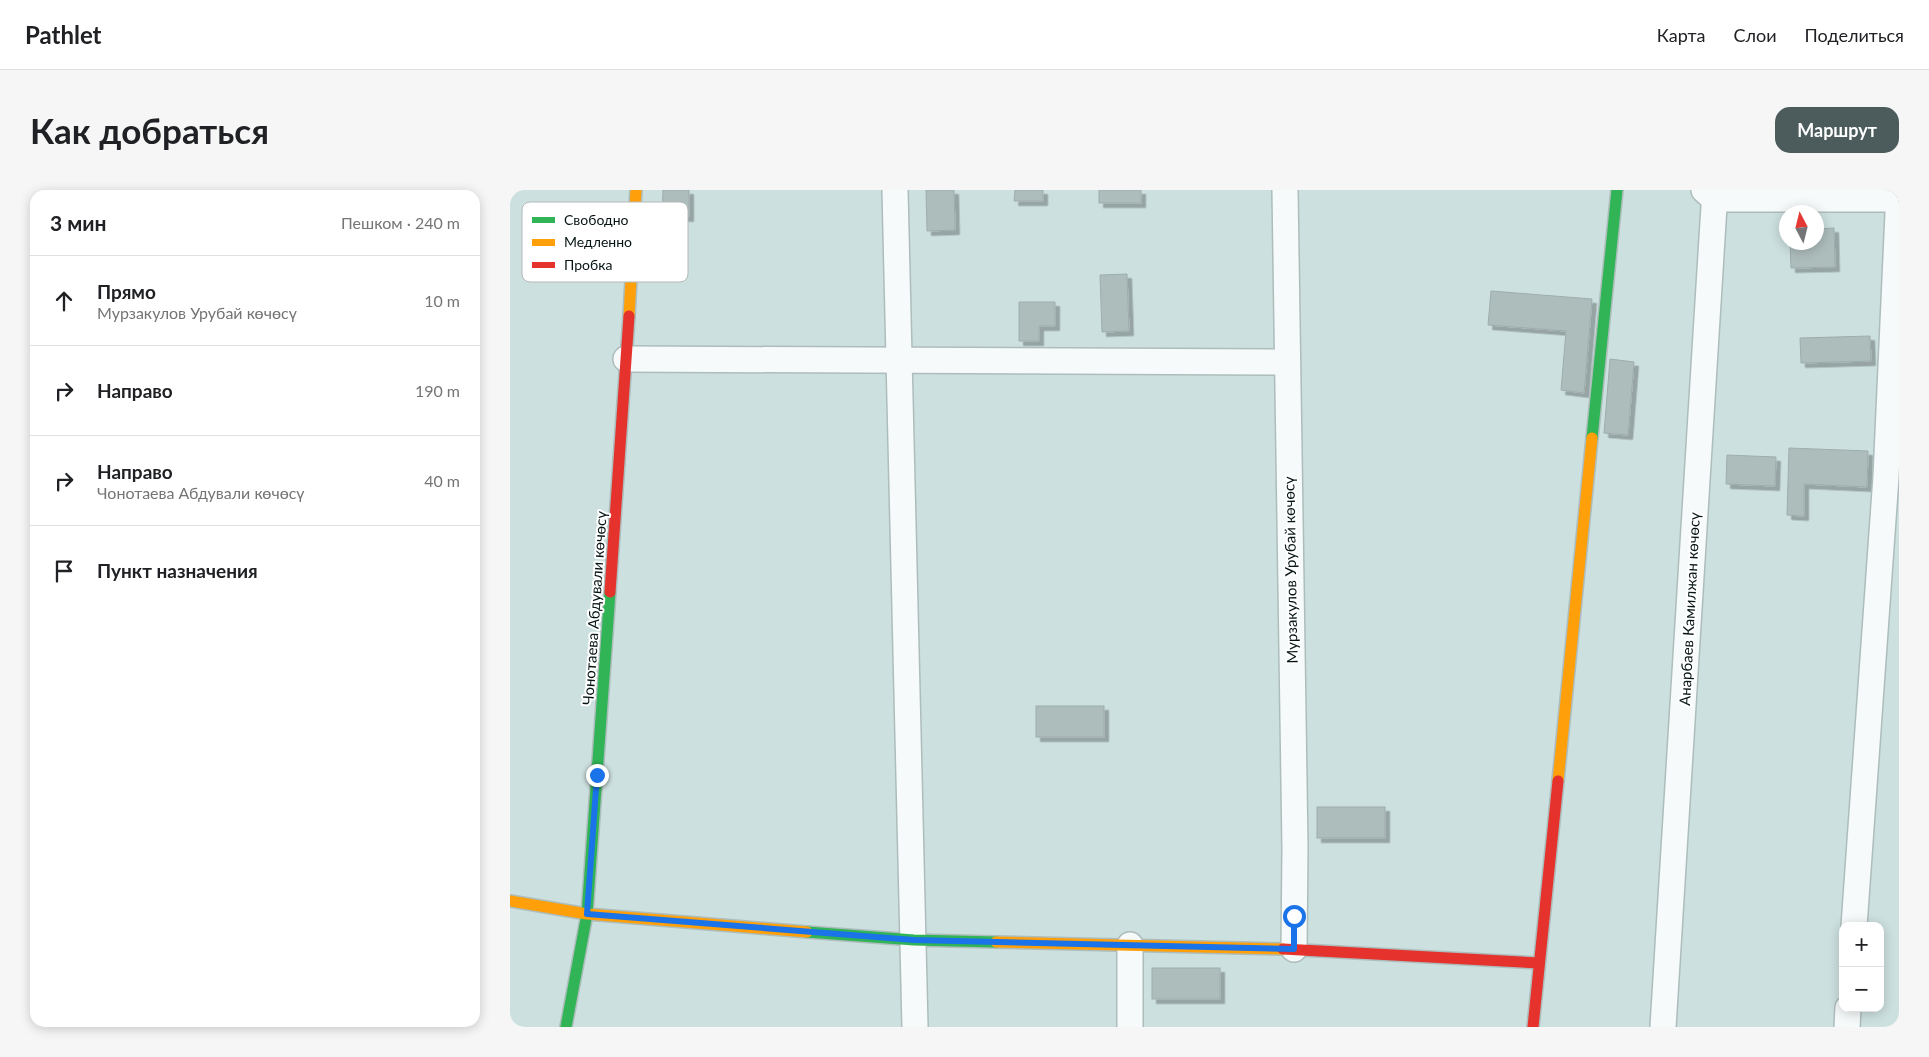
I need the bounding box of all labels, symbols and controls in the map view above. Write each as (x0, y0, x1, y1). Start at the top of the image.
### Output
text: Pathlet (25, 20, 102, 49)
text: Карта (1657, 24, 1705, 46)
text: Слои (1733, 24, 1777, 46)
text: Поделиться (1805, 24, 1904, 46)
button: Маршрут (1775, 107, 1899, 153)
text: Как добраться (30, 109, 269, 151)
legend (522, 202, 688, 282)
north arrow (1779, 205, 1824, 250)
text: 3 мин (50, 210, 107, 235)
text: Свободно (564, 211, 629, 228)
text: Пешком · 240 m (341, 213, 460, 232)
text: Медленно (564, 233, 632, 250)
text: Пробка (564, 256, 612, 273)
text: Прямо (97, 280, 156, 303)
icon: ahead (50, 287, 78, 315)
text: 10 m (424, 291, 460, 310)
text: Мурзакулов Урубай көчөсү (97, 303, 297, 322)
icon: right (50, 377, 78, 405)
text: Направо (97, 379, 173, 402)
text: 190 m (415, 381, 460, 400)
text: Направо (97, 460, 173, 483)
icon: right (50, 467, 78, 495)
text: 40 m (424, 471, 460, 490)
street label: Мурзакулов Урубай көчөсү (1279, 476, 1301, 664)
text: Чонотаева Абдували көчөсү (97, 483, 305, 502)
street label: Чонотаева Абдували көчөсү (578, 510, 610, 706)
street label: Анарбаев Камилжан көчөсү (1675, 511, 1703, 706)
icon: arrive (50, 557, 78, 585)
text: Пункт назначения (97, 559, 258, 582)
route end (586, 764, 609, 787)
route start (1283, 905, 1306, 928)
map controls (1839, 922, 1884, 1012)
button: + (1839, 922, 1884, 967)
button: − (1839, 967, 1884, 1012)

